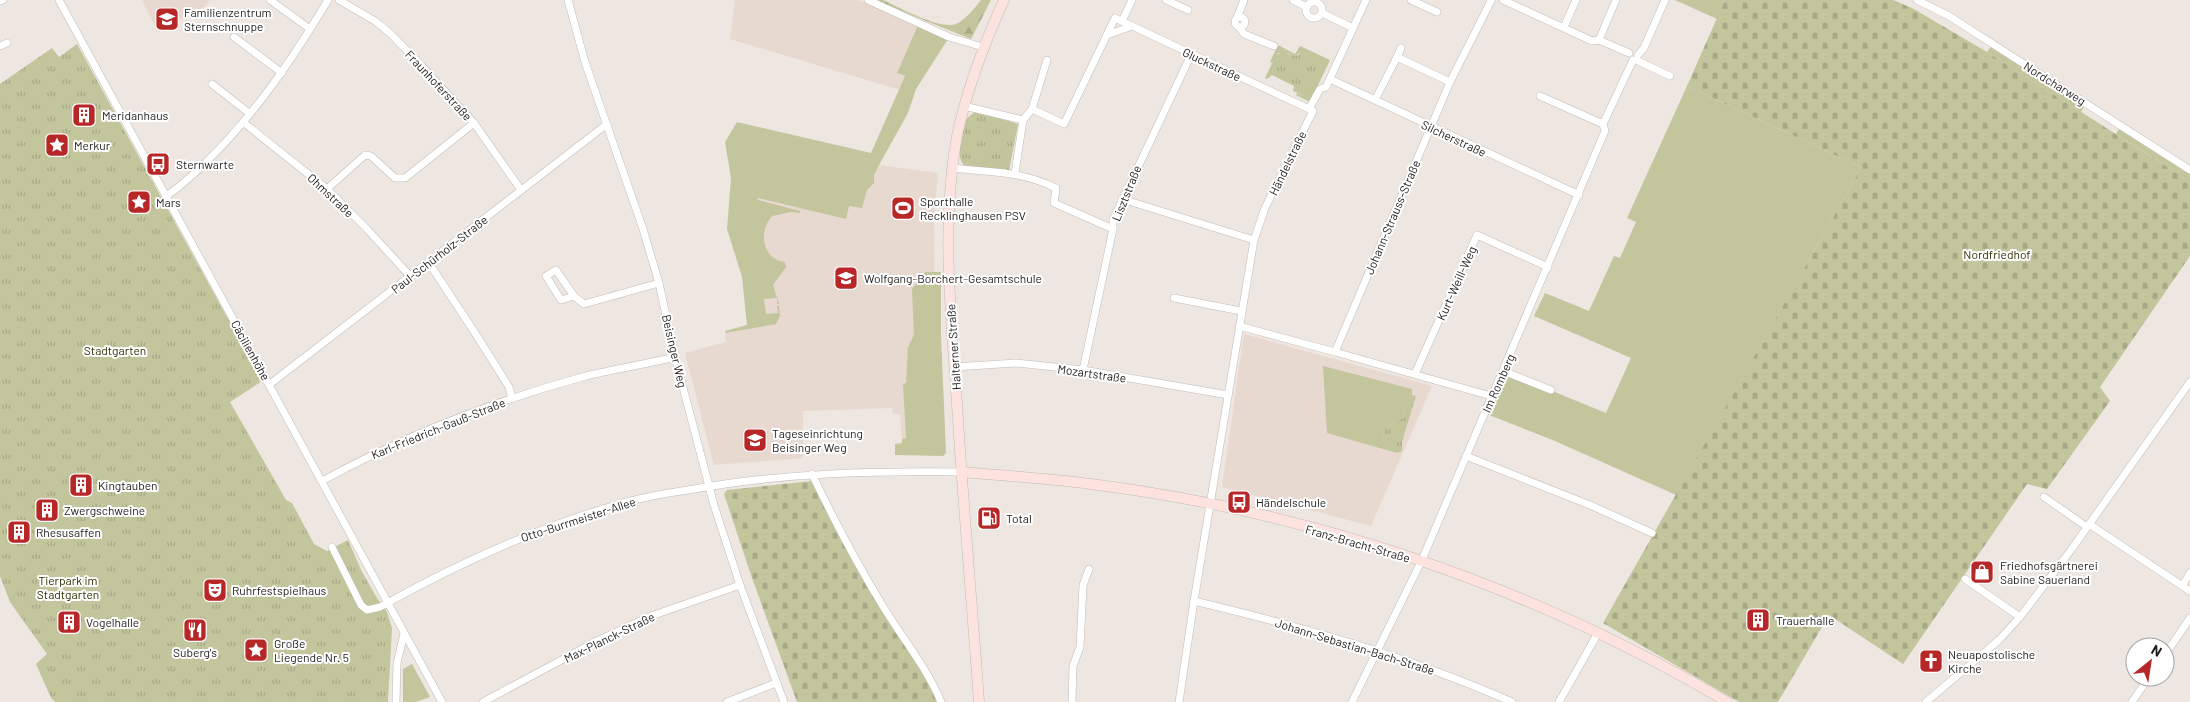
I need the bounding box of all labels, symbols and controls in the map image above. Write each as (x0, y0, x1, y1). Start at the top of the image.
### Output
place label: Familienzentrum Sternschnuppe (184, 5, 272, 33)
school or university icon: Familienzentrum Sternschnuppe (154, 6, 180, 32)
street label: Gluckstraße (1181, 44, 1243, 84)
street label: Fraunhoferstraße (403, 47, 475, 123)
street label: Nordcharweg (2021, 58, 2089, 108)
building icon: Meridanhaus (71, 102, 97, 128)
place label: Meridanhaus (102, 108, 169, 122)
street label: Silcherstraße (1419, 117, 1489, 159)
street label: Händelstraße (1265, 129, 1309, 197)
place icon: Merkur (44, 132, 70, 158)
place label: Merkur (74, 138, 111, 152)
bus stop icon: Sternwarte (145, 151, 171, 177)
place label: Sternwarte (176, 157, 234, 171)
street label: Johann-Strauss-Straße (1362, 158, 1422, 276)
street label: Lisztstraße (1108, 163, 1144, 223)
street label: Ohmstraße (305, 170, 357, 220)
place icon: Mars (126, 189, 152, 215)
place label: Sporthalle Recklinghausen PSV (920, 194, 1026, 222)
place label: Mars (156, 195, 181, 209)
sports icon: Sporthalle Recklinghausen PSV (890, 195, 916, 221)
street label: Paul-Schürholz-Straße (388, 212, 490, 296)
street label: Kurt-Weill-Weg (1433, 244, 1479, 322)
park label: Nordfriedhof (1963, 247, 2031, 261)
school or university icon: Wolfgang-Borchert-Gesamtschule (833, 265, 859, 291)
place label: Wolfgang-Borchert-Gesamtschule (864, 271, 1042, 285)
street label: Halterner Straße (943, 304, 963, 390)
street label: Beisinger Weg (660, 313, 690, 389)
street label: Cäcilienhöhe (229, 317, 273, 383)
park label: Stadtgarten (84, 343, 146, 357)
street label: Im Romberg (1479, 352, 1517, 414)
street label: Mozartstraße (1057, 361, 1127, 385)
street label: Karl-Friedrich-Gauß-Straße (369, 395, 507, 461)
place label: Tageseinrichtung Beisinger Weg (772, 426, 863, 454)
school or university icon: Tageseinrichtung Beisinger Weg (742, 427, 768, 453)
building icon: Kingtauben (68, 472, 94, 498)
place label: Kingtauben (98, 478, 158, 492)
bus stop icon: Händelschule (1226, 489, 1252, 515)
street label: Otto-Burrmeister-Allee (519, 494, 637, 544)
place label: Händelschule (1256, 495, 1326, 509)
building icon: Zwergschweine (34, 497, 60, 523)
place label: Zwergschweine (64, 503, 145, 517)
fuel station icon: Total (976, 505, 1002, 531)
place label: Total (1006, 511, 1032, 525)
building icon: Rhesusaffen (6, 519, 32, 545)
street label: Franz-Bracht-Straße (1304, 521, 1412, 565)
place label: Rhesusaffen (36, 525, 101, 539)
place label: Friedhofsgärtnerei Sabine Sauerland (2000, 558, 2098, 586)
shop icon: Friedhofsgärtnerei Sabine Sauerland (1969, 559, 1995, 585)
park label: Tierpark im Stadtgarten (37, 573, 99, 601)
theatre icon: Ruhrfestspielhaus (202, 577, 228, 603)
place label: Ruhrfestspielhaus (232, 583, 327, 597)
building icon: Trauerhalle (1745, 607, 1771, 633)
building icon: Vogelhalle (56, 609, 82, 635)
street label: Max-Planck-Straße (561, 609, 657, 665)
place label: Trauerhalle (1776, 613, 1834, 627)
place label: Vogelhalle (86, 615, 139, 629)
street label: Johann-Sebastian-Bach-Straße (1274, 615, 1436, 677)
restaurant icon: Suberg's (182, 617, 208, 643)
place label: Große Liegende Nr. 5 (274, 636, 349, 664)
place icon: Große Liegende Nr. 5 (243, 637, 269, 663)
north arrow (2125, 637, 2175, 687)
text: N (2148, 641, 2165, 660)
place label: Suberg's (173, 645, 217, 659)
place label: Neuapostolische Kirche (1948, 647, 2035, 675)
church icon: Neuapostolische Kirche (1918, 648, 1944, 674)

